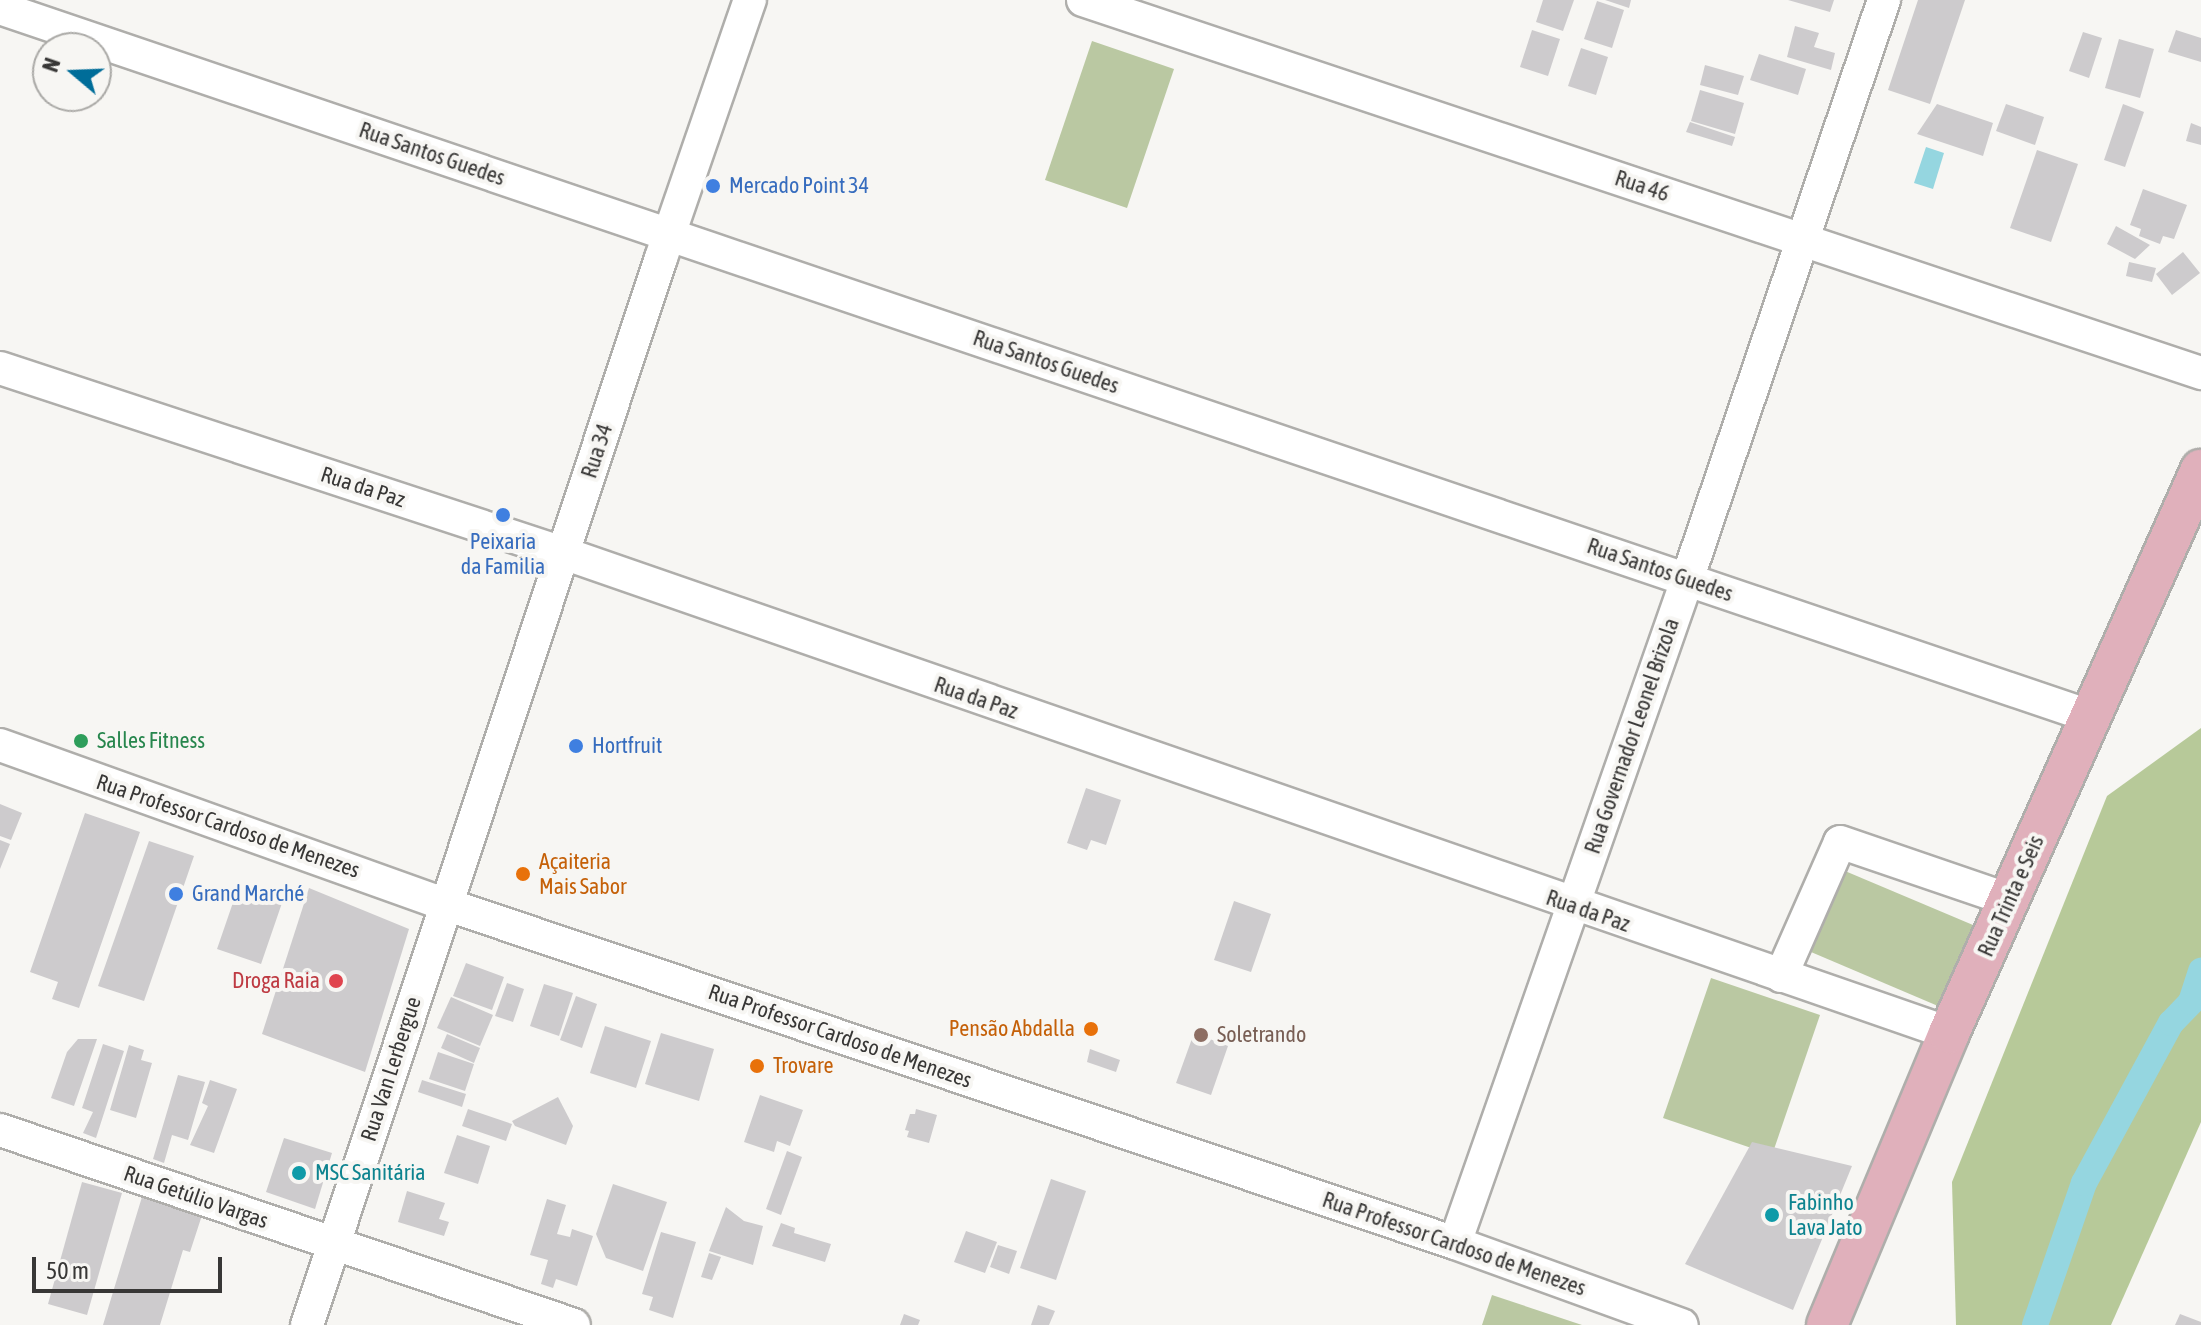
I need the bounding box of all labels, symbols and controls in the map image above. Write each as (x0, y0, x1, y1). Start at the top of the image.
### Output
north arrow (32, 32, 112, 112)
text: N (37, 54, 66, 75)
street label: Rua Santos Guedes (356, 117, 508, 191)
street label: Rua 46 (1612, 165, 1672, 207)
place label: Mercado Point 34 (729, 173, 869, 199)
marker: Mercado Point 34 (704, 177, 722, 195)
street label: Rua Santos Guedes (970, 325, 1122, 399)
street label: Rua 34 (576, 421, 618, 481)
street label: Rua da Paz (318, 461, 408, 513)
marker: Peixaria da Familia (494, 506, 512, 524)
place label: Peixaria da Familia (461, 528, 545, 580)
street label: Rua Santos Guedes (1584, 533, 1736, 607)
street label: Rua Governador Leonel Brizola (1579, 615, 1685, 857)
street label: Rua da Paz (931, 671, 1021, 725)
place label: Salles Fitness (97, 728, 205, 754)
marker: Salles Fitness (72, 732, 90, 750)
place label: Hortfruit (592, 733, 662, 759)
marker: Hortfruit (567, 737, 585, 755)
street label: Rua Professor Cardoso de Menezes (93, 768, 363, 884)
street label: Rua Trinta e Seis (1972, 831, 2050, 961)
place label: Açaiteria Mais Sabor (539, 848, 627, 900)
marker: Açaiteria Mais Sabor (514, 865, 532, 883)
place label: Grand Marché (192, 881, 304, 907)
street label: Rua da Paz (1543, 884, 1633, 938)
marker: Grand Marché (167, 885, 185, 903)
place label: Droga Raia (232, 968, 320, 994)
marker: Droga Raia (327, 972, 345, 990)
street label: Rua Professor Cardoso de Menezes (705, 978, 975, 1094)
street label: Rua Van Lerbergue (355, 993, 427, 1145)
place label: Pensão Abdalla (949, 1016, 1075, 1042)
marker: Pensão Abdalla (1082, 1020, 1100, 1038)
place label: Soletrando (1217, 1022, 1306, 1048)
marker: Soletrando (1192, 1026, 1210, 1044)
place label: Trovare (773, 1053, 833, 1079)
marker: Trovare (748, 1057, 766, 1075)
street label: Rua Getúlio Vargas (120, 1160, 272, 1234)
place label: MSC Sanitária (315, 1160, 425, 1186)
marker: MSC Sanitária (290, 1164, 308, 1182)
street label: Rua Professor Cardoso de Menezes (1319, 1186, 1589, 1302)
place label: Fabinho Lava Jato (1788, 1189, 1863, 1240)
marker: Fabinho Lava Jato (1763, 1206, 1781, 1224)
scale bar (36, 1241, 226, 1291)
text: 50 m (46, 1257, 89, 1284)

